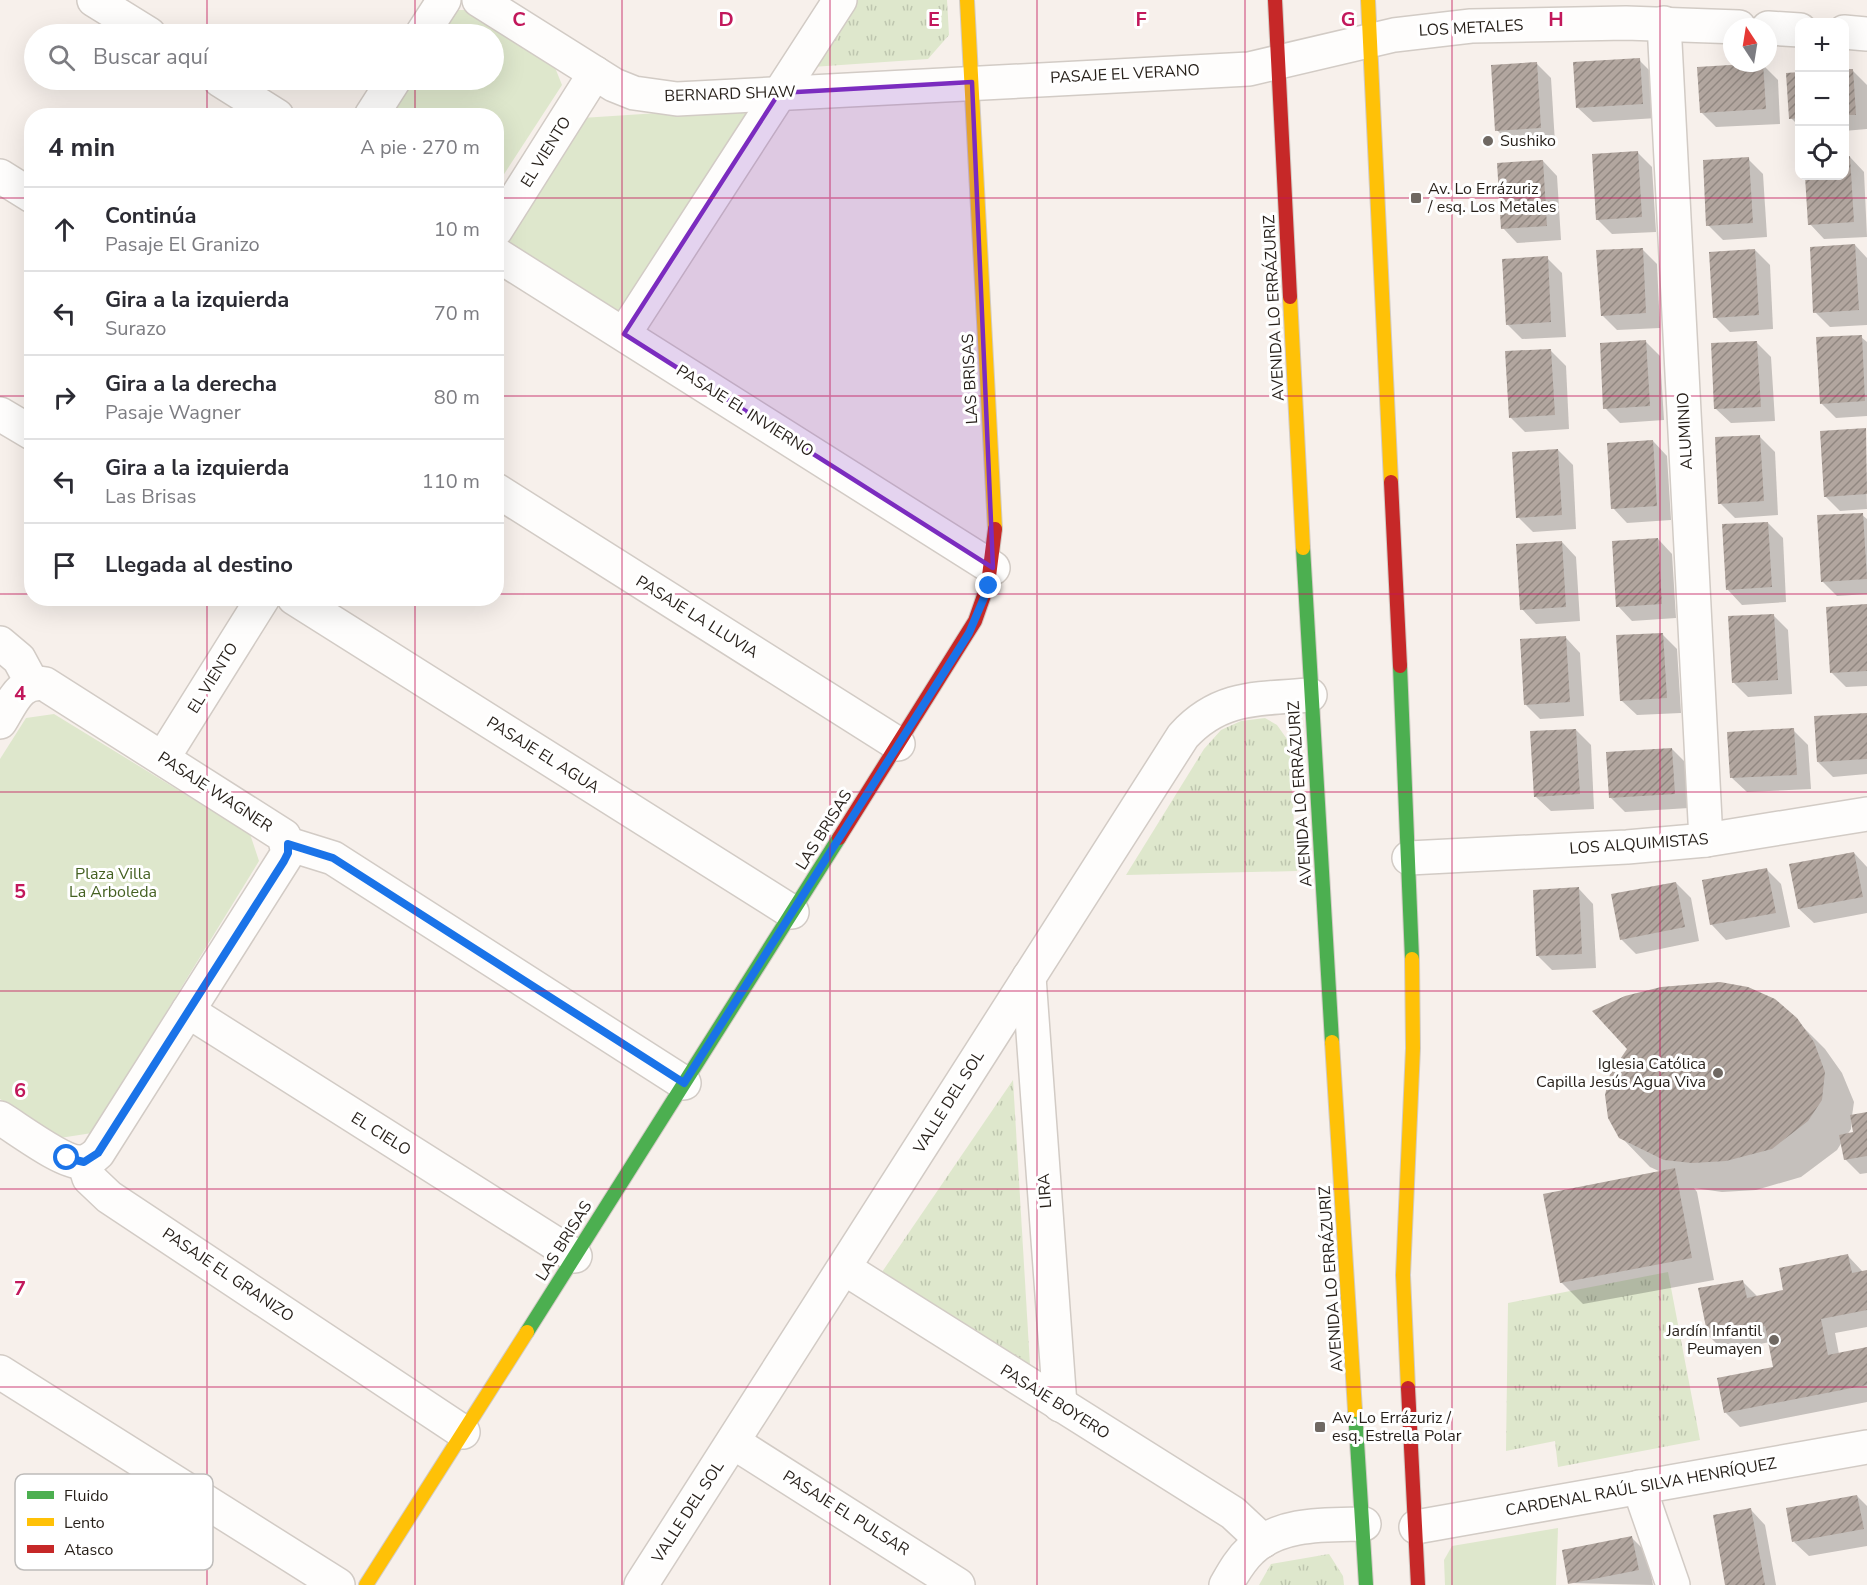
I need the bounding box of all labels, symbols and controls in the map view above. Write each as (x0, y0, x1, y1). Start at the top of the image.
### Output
text: C (512, 6, 526, 33)
text: D (718, 6, 734, 33)
text: E (928, 6, 940, 33)
text: F (1135, 6, 1147, 33)
text: G (1341, 6, 1355, 33)
text: H (1548, 6, 1564, 33)
street label: LOS METALES (1418, 14, 1524, 42)
north arrow (1723, 18, 1777, 72)
map controls (1795, 18, 1849, 180)
button: + (1795, 18, 1849, 72)
search box (24, 24, 504, 90)
icon: search (45, 41, 78, 74)
text: Buscar aquí (93, 42, 208, 72)
street label: PASAJE EL VERANO (1050, 59, 1200, 89)
button: − (1795, 72, 1849, 126)
street label: BERNARD SHAW (664, 81, 796, 107)
street label: EL VIENTO (516, 112, 576, 192)
button: locate (1795, 126, 1849, 180)
text: 4 min (48, 130, 115, 165)
place label: Sushiko (1500, 130, 1556, 152)
text: A pie · 270 m (360, 134, 480, 161)
marker: Sushiko (1481, 134, 1495, 148)
place label: Av. Lo Errázuriz / esq. Los Metales (1427, 178, 1556, 218)
marker: Av. Lo Errázuriz / esq. Los Metales (1409, 191, 1423, 205)
text: Continúa (105, 201, 196, 231)
icon: ahead (48, 213, 81, 246)
street label: AVENIDA LO ERRÁZURIZ (1258, 214, 1290, 402)
text: 10 m (434, 216, 480, 243)
text: Pasaje El Granizo (105, 231, 260, 258)
text: Gira a la izquierda (105, 285, 289, 315)
icon: left (48, 297, 81, 330)
text: 70 m (434, 300, 480, 327)
text: Surazo (105, 315, 166, 342)
street label: LAS BRISAS (957, 333, 983, 425)
street label: PASAJE EL INVIERNO (672, 360, 818, 462)
text: Gira a la derecha (105, 369, 277, 399)
icon: right (48, 381, 81, 414)
text: 80 m (434, 384, 480, 411)
street label: ALUMINIO (1672, 392, 1698, 470)
text: Pasaje Wagner (105, 399, 241, 426)
text: Gira a la izquierda (105, 453, 289, 483)
icon: left (48, 465, 81, 498)
text: 110 m (422, 468, 480, 495)
text: Las Brisas (105, 483, 196, 510)
icon: arrive (48, 549, 81, 582)
text: Llegada al destino (105, 550, 293, 580)
street label: PASAJE LA LLUVIA (632, 570, 763, 664)
route end (975, 572, 1001, 598)
street label: EL VIENTO (183, 638, 243, 718)
text: 4 (14, 680, 26, 707)
street label: AVENIDA LO ERRÁZURIZ (1282, 700, 1317, 888)
street label: PASAJE EL AGUA (482, 711, 604, 799)
street label: PASAJE WAGNER (153, 747, 277, 838)
street label: LAS BRISAS (791, 786, 857, 874)
street label: LOS ALQUIMISTAS (1569, 828, 1709, 860)
park label: Plaza Villa La Arboleda (69, 863, 157, 903)
text: 5 (14, 878, 26, 905)
street label: VALLE DEL SOL (908, 1046, 990, 1158)
place label: Iglesia Católica Capilla Jesús Agua Viva (1536, 1053, 1706, 1093)
marker: Iglesia Católica Capilla Jesús Agua Viva (1711, 1066, 1725, 1080)
text: 6 (14, 1077, 26, 1104)
street label: EL CIELO (347, 1107, 415, 1161)
route start (53, 1144, 79, 1170)
street label: LIRA (1033, 1172, 1057, 1209)
street label: AVENIDA LO ERRÁZURIZ (1313, 1185, 1348, 1373)
street label: LAS BRISAS (531, 1197, 597, 1285)
street label: PASAJE EL GRANIZO (158, 1223, 298, 1327)
text: 7 (14, 1275, 26, 1302)
place label: Jardín Infantil Peumayen (1665, 1320, 1762, 1360)
marker: Jardín Infantil Peumayen (1767, 1333, 1781, 1347)
street label: PASAJE BOYERO (996, 1359, 1114, 1445)
place label: Av. Lo Errázuriz / esq. Estrella Polar (1332, 1407, 1462, 1447)
marker: Av. Lo Errázuriz / esq. Estrella Polar (1313, 1420, 1327, 1434)
street label: CARDENAL RAÚL SILVA HENRÍQUEZ (1504, 1452, 1779, 1522)
street label: VALLE DEL SOL (646, 1457, 729, 1568)
street label: PASAJE EL PULSAR (778, 1465, 914, 1561)
legend (15, 1474, 213, 1570)
text: Fluido (64, 1485, 109, 1507)
text: Lento (64, 1512, 105, 1534)
text: Atasco (64, 1539, 113, 1561)

